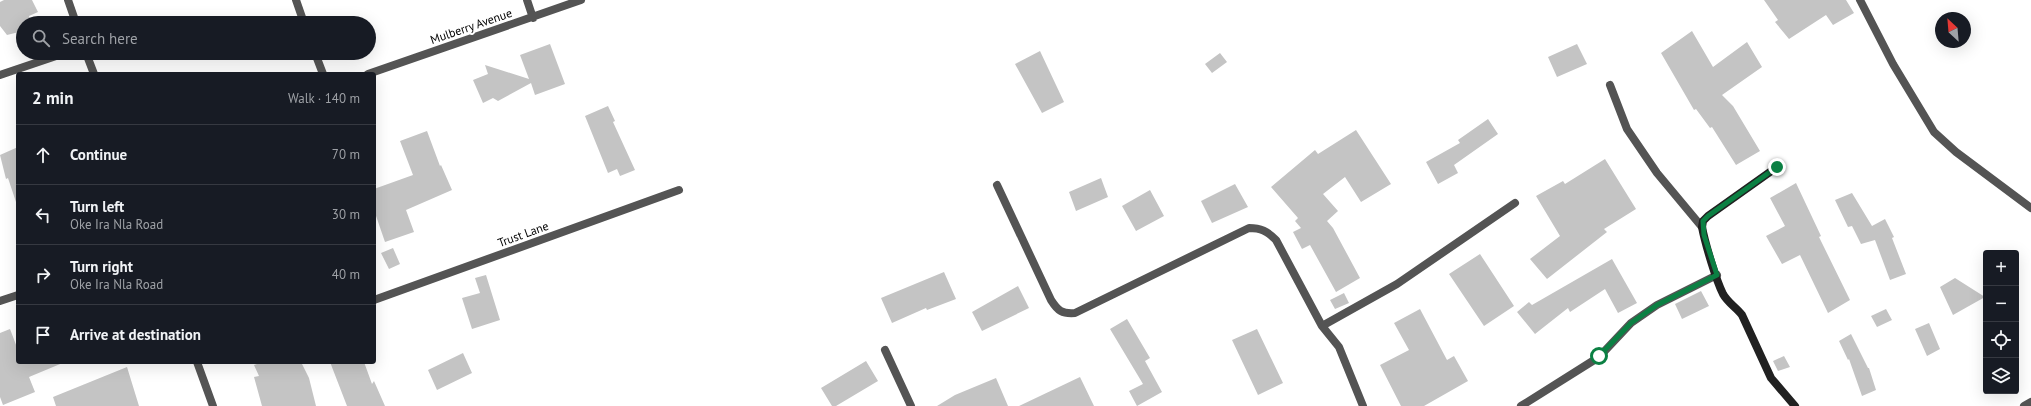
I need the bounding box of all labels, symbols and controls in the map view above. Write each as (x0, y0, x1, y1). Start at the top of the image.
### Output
street label: Mulberry Avenue (428, 5, 514, 47)
north arrow (1935, 12, 1971, 48)
search box (16, 16, 376, 60)
icon: search (30, 27, 52, 49)
text: Search here (62, 29, 138, 48)
text: 2 min (32, 87, 73, 109)
text: Walk · 140 m (288, 90, 360, 107)
icon: ahead (32, 144, 54, 166)
text: Continue (70, 145, 127, 164)
text: 70 m (332, 146, 360, 163)
route end (1768, 158, 1786, 176)
text: Turn left (70, 197, 124, 216)
icon: left (32, 204, 54, 226)
text: 30 m (332, 206, 360, 223)
text: Oke Ira Nla Road (70, 216, 163, 233)
street label: Trust Lane (496, 218, 550, 250)
map controls (1983, 250, 2019, 394)
button: + (1983, 250, 2019, 286)
text: Turn right (70, 257, 133, 276)
icon: right (32, 264, 54, 286)
text: 40 m (332, 266, 360, 283)
text: Oke Ira Nla Road (70, 276, 163, 293)
button: − (1983, 286, 2019, 322)
button: locate (1983, 322, 2019, 358)
icon: arrive (32, 324, 54, 346)
text: Arrive at destination (70, 325, 201, 344)
route start (1590, 347, 1608, 365)
button: layers (1983, 358, 2019, 394)

